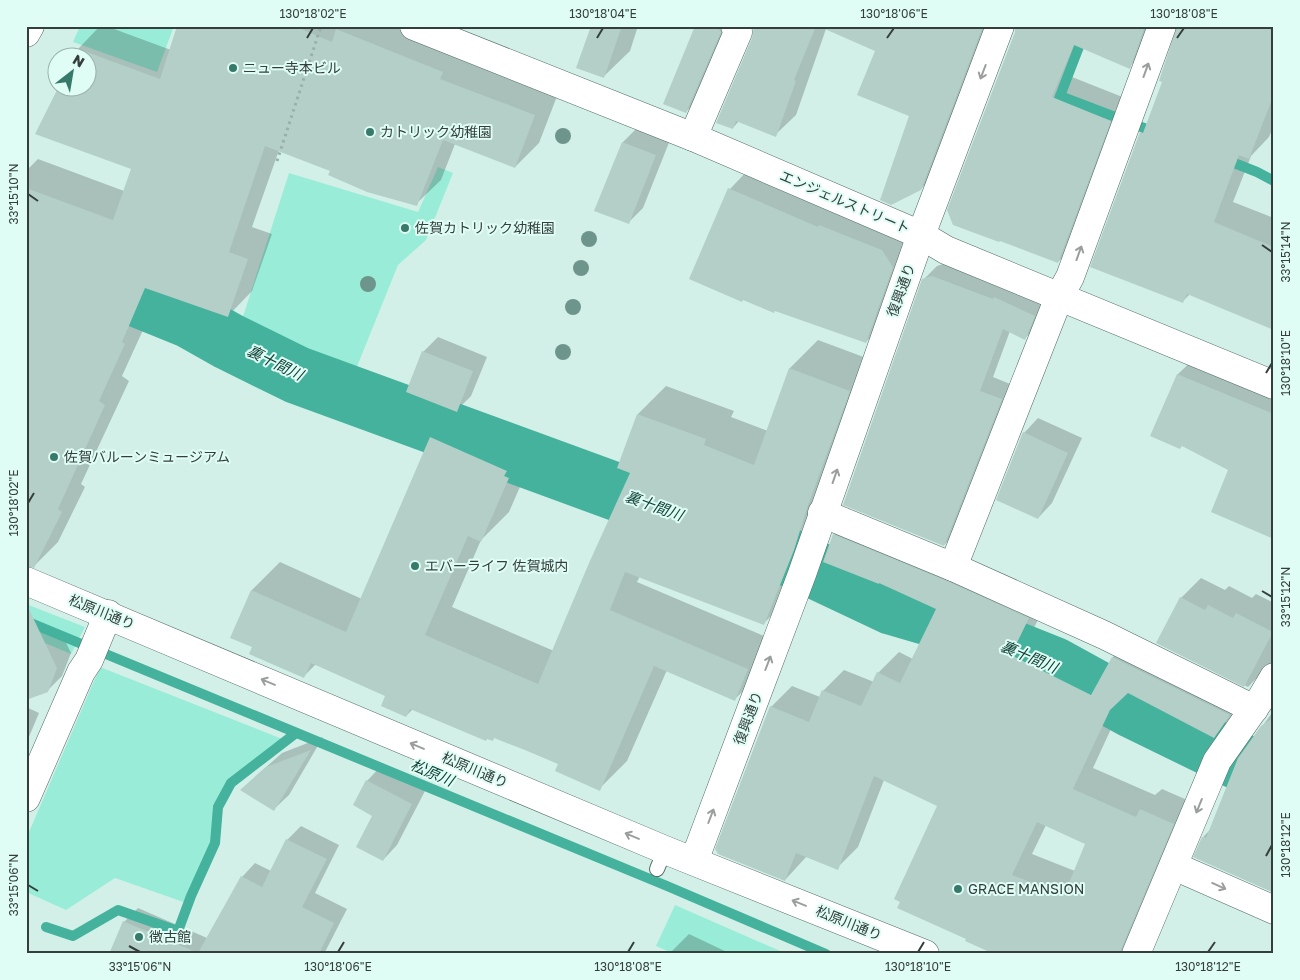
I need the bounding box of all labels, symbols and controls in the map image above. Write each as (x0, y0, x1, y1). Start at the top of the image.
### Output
text: 130°18'02"E (279, 6, 347, 21)
text: 130°18'04"E (569, 6, 637, 21)
text: 130°18'06"E (860, 6, 928, 21)
text: 130°18'08"E (1150, 6, 1218, 21)
north arrow (48, 48, 98, 98)
text: N (70, 50, 88, 70)
place label: ニュー寺本ビル (243, 59, 341, 76)
marker: ニュー寺本ビル (227, 62, 239, 74)
one-way arrow (1142, 62, 1151, 78)
one-way arrow (978, 64, 987, 79)
place label: カトリック幼稚園 (380, 123, 492, 140)
marker: カトリック幼稚園 (364, 126, 376, 138)
text: 33°15'10"N (6, 163, 21, 225)
street label: エンジェルストリート (777, 166, 913, 237)
place label: 佐賀カトリック幼稚園 (415, 219, 555, 236)
text: 33°15'14"N (1278, 221, 1293, 283)
marker: 佐賀カトリック幼稚園 (399, 222, 411, 234)
one-way arrow (1075, 245, 1084, 261)
street label: 復興通り (883, 261, 918, 319)
text: 130°18'10"E (1278, 330, 1293, 396)
water label: 裏十間川 (245, 341, 308, 384)
place label: 佐賀バルーンミュージアム (64, 448, 230, 465)
marker: 佐賀バルーンミュージアム (48, 451, 60, 463)
text: 130°18'02"E (6, 469, 21, 537)
one-way arrow (831, 469, 840, 485)
water label: 裏十間川 (623, 486, 687, 524)
place label: エバーライフ 佐賀城内 (425, 557, 569, 574)
marker: エバーライフ 佐賀城内 (409, 560, 421, 572)
text: 33°15'12"N (1278, 567, 1293, 627)
street label: 松原川通り (67, 591, 138, 633)
water label: 裏十間川 (998, 636, 1062, 677)
one-way arrow (764, 656, 773, 672)
one-way arrow (261, 676, 276, 686)
street label: 復興通り (730, 689, 766, 747)
one-way arrow (410, 740, 425, 750)
street label: 松原川通り (440, 748, 511, 791)
water label: 松原川 (408, 755, 458, 790)
one-way arrow (1193, 798, 1203, 813)
one-way arrow (707, 808, 716, 824)
text: 130°18'12"E (1278, 812, 1293, 878)
one-way arrow (625, 831, 640, 841)
text: 33°15'06"N (6, 854, 21, 916)
place label: GRACE MANSION (968, 880, 1084, 897)
one-way arrow (1211, 881, 1226, 891)
marker: GRACE MANSION (952, 883, 964, 895)
one-way arrow (792, 898, 807, 907)
street label: 松原川通り (814, 902, 885, 944)
place label: 徴古館 (149, 928, 191, 945)
marker: 徴古館 (133, 931, 145, 943)
text: 33°15'06"N (109, 959, 171, 974)
text: 130°18'06"E (304, 959, 372, 974)
text: 130°18'08"E (594, 959, 662, 974)
text: 130°18'10"E (885, 959, 951, 974)
text: 130°18'12"E (1175, 959, 1241, 974)

